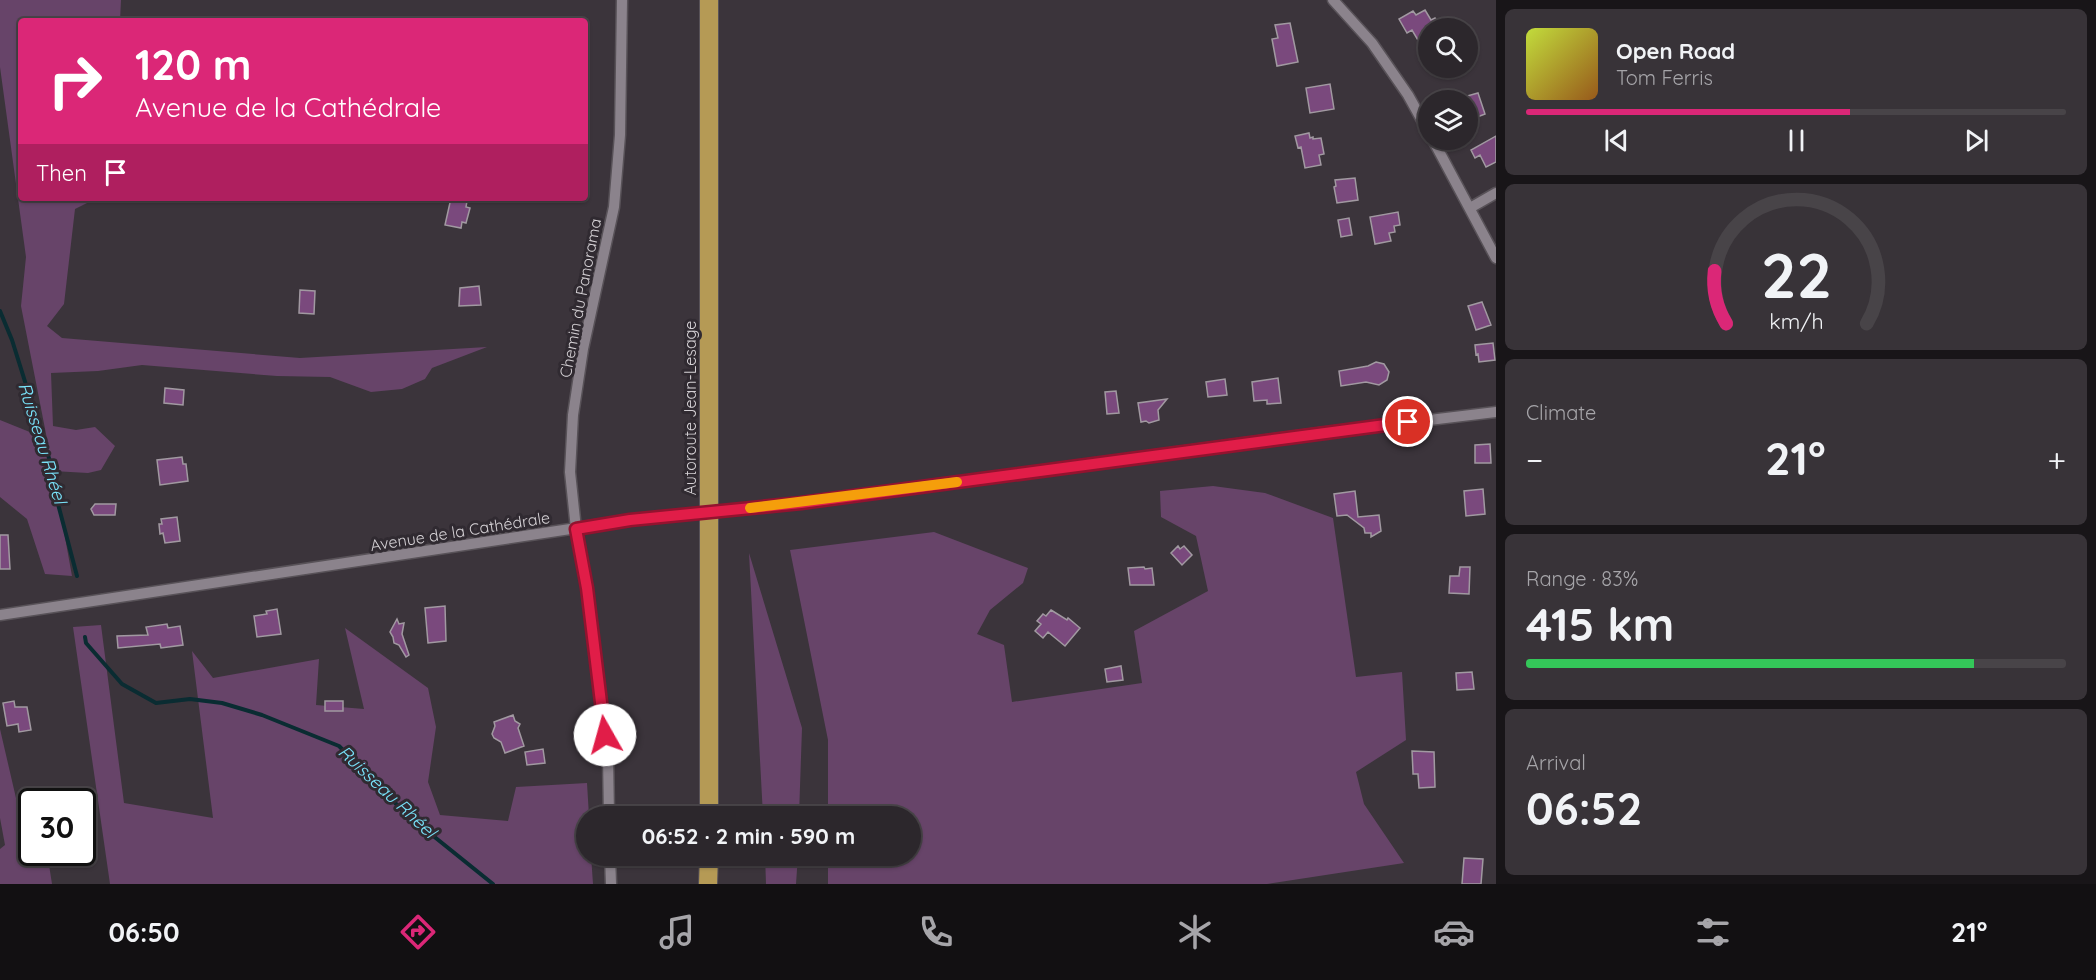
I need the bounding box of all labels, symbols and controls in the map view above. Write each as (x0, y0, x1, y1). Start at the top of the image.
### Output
map controls (1418, 18, 1478, 150)
button: search (1418, 18, 1478, 78)
text: Open Road (1616, 37, 1735, 65)
text: 120 m (135, 38, 252, 91)
icon: right (36, 42, 114, 120)
text: Tom Ferris (1616, 65, 1713, 90)
text: Avenue de la Cathédrale (135, 90, 441, 124)
button: layers (1418, 90, 1478, 150)
icon: previous (1600, 124, 1633, 157)
icon: pause (1780, 124, 1813, 157)
icon: next (1960, 124, 1993, 157)
icon: arrive (99, 156, 132, 189)
text: Then (36, 159, 87, 187)
street label: Chemin du Panorama (555, 217, 605, 379)
text: 22 (1760, 236, 1832, 314)
text: km/h (1769, 308, 1823, 334)
street label: Autoroute Jean-Lesage (680, 321, 700, 495)
water label: Ruisseau Rhéel (13, 379, 72, 508)
pin (1382, 396, 1433, 447)
text: Climate (1526, 400, 1596, 425)
icon: arrive (1391, 405, 1424, 438)
text: 21° (1765, 430, 1826, 486)
text: − (1526, 439, 1543, 480)
text: + (2047, 439, 2066, 480)
street label: Avenue de la Cathédrale (369, 507, 551, 555)
text: Range · 83% (1526, 566, 1638, 591)
text: 415 km (1526, 596, 1674, 652)
position arrow (573, 703, 637, 767)
water label: Ruisseau Rhéel (334, 740, 443, 844)
text: Arrival (1526, 750, 1586, 775)
text: 06:52 (1526, 780, 1642, 836)
speed limit sign: 30 (18, 788, 96, 866)
text: 06:52 · 2 min · 590 m (642, 822, 855, 850)
icon: directions (397, 911, 439, 953)
icon: music (656, 911, 698, 953)
icon: phone (915, 911, 957, 953)
icon: climate (1174, 911, 1216, 953)
icon: car (1433, 911, 1475, 953)
icon: filters (1692, 911, 1734, 953)
text: 06:50 (109, 915, 180, 949)
text: 21° (1951, 915, 1987, 949)

